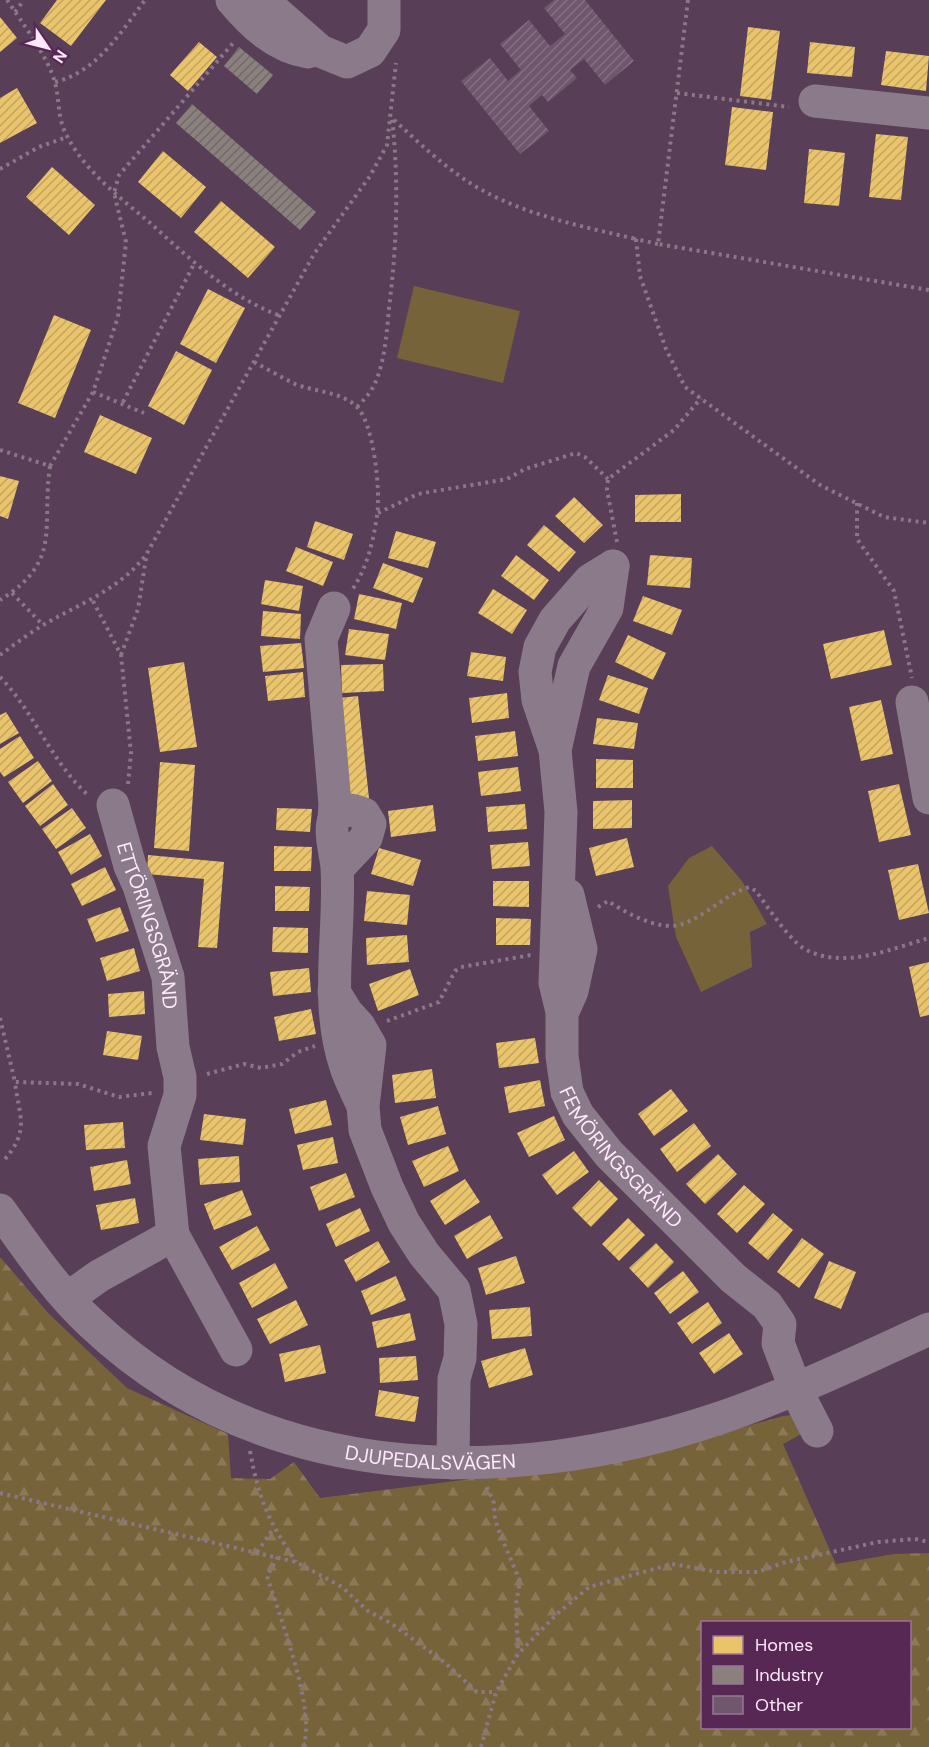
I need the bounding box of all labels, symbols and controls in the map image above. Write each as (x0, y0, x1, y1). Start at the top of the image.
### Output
north arrow (18, 18, 78, 78)
text: N (48, 46, 72, 67)
street label: ETTÖRINGSGRÄND (111, 839, 183, 1010)
street label: FEMÖRINGSGRÄND (553, 1082, 688, 1233)
street label: DJUPEDALSVÄGEN (343, 1439, 517, 1476)
legend (701, 1621, 911, 1729)
text: Homes (755, 1633, 813, 1657)
text: Industry (755, 1663, 824, 1687)
text: Other (755, 1693, 804, 1717)

